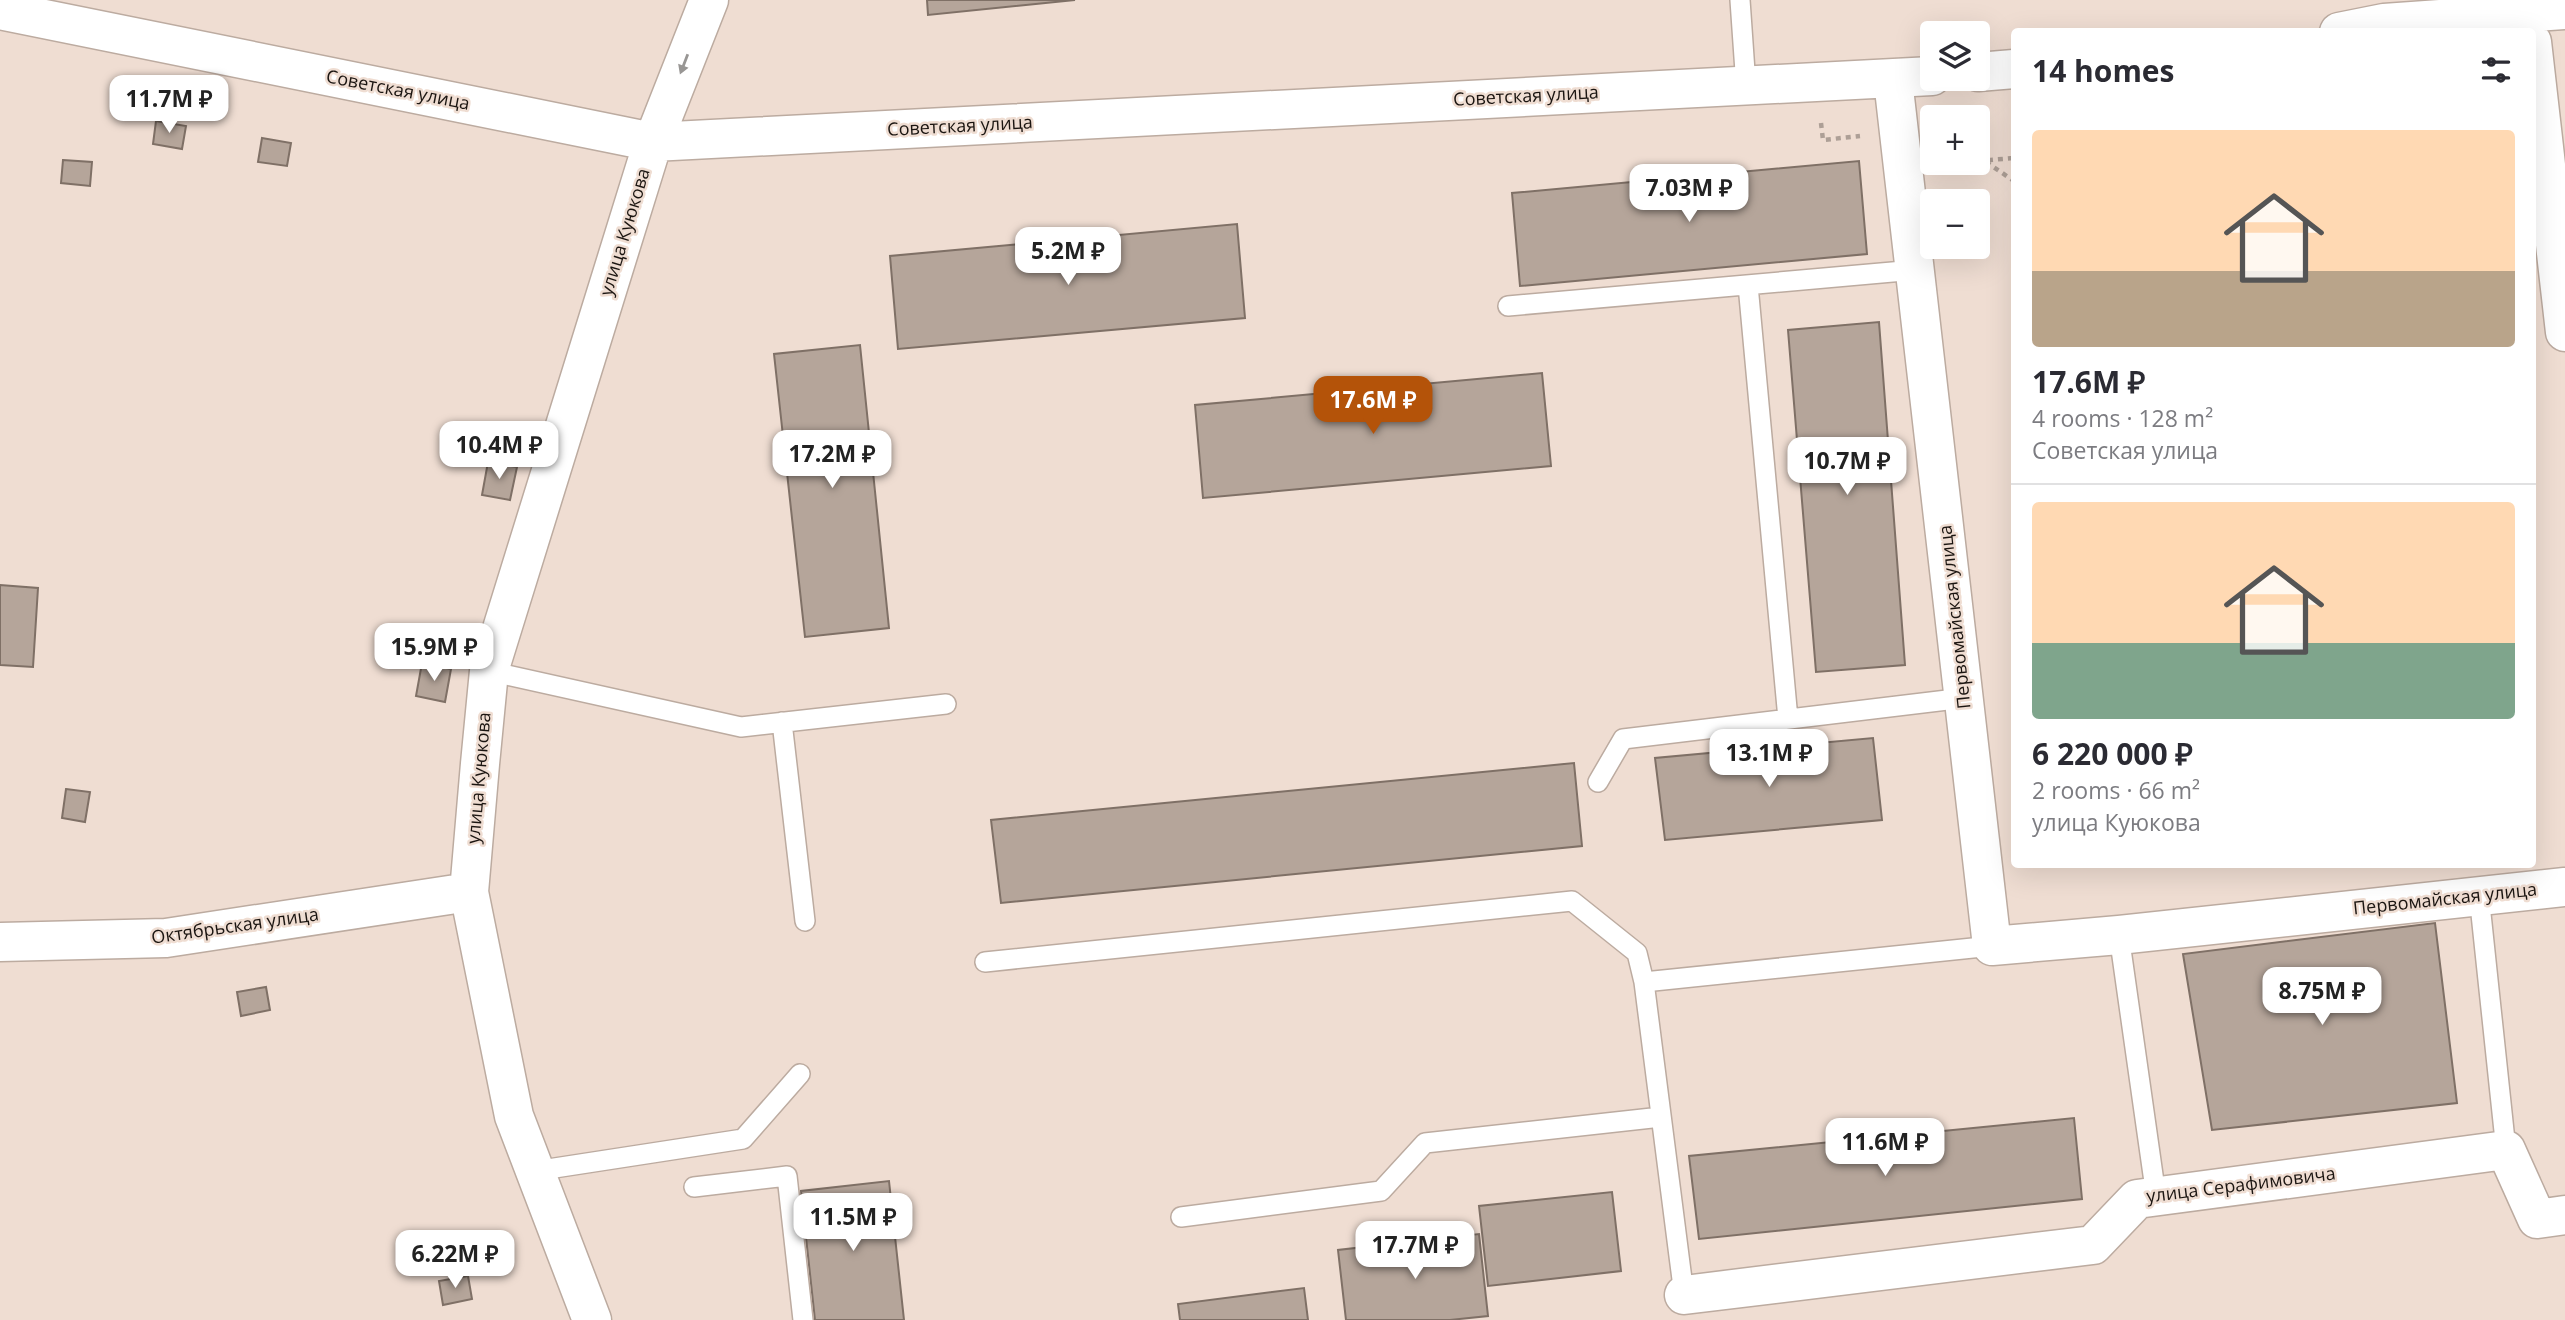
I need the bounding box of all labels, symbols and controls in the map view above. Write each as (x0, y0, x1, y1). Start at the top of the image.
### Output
map controls (1920, 21, 1990, 259)
button: layers (1920, 21, 1990, 91)
text: 14 homes (2032, 50, 2175, 91)
icon: filters (2477, 51, 2515, 89)
one-way arrow (678, 53, 689, 74)
street label: Советская улица (324, 63, 472, 115)
pin: 11.7M ₽ (104, 76, 234, 135)
street label: Советская улица (1453, 79, 1599, 111)
text: 11.7M ₽ (125, 82, 213, 114)
button: + (1920, 105, 1990, 175)
street label: Советская улица (887, 109, 1033, 141)
pin: 7.03M ₽ (1624, 164, 1754, 224)
street label: улица Куюкова (593, 165, 655, 298)
text: 7.03M ₽ (1645, 171, 1733, 203)
icon: home (2211, 175, 2337, 301)
button: − (1920, 189, 1990, 259)
pin: 5.2M ₽ (1011, 228, 1125, 287)
text: 5.2M ₽ (1031, 234, 1105, 266)
text: 17.6M ₽ (2032, 361, 2146, 402)
pin: 17.6M ₽ (1308, 376, 1438, 436)
text: 17.6M ₽ (1329, 383, 1417, 415)
text: 4 rooms · 128 m² (2032, 402, 2213, 434)
pin: 10.4M ₽ (434, 421, 564, 481)
text: 10.4M ₽ (455, 428, 543, 460)
pin: 17.2M ₽ (767, 430, 897, 490)
text: Советская улица (2032, 434, 2218, 466)
text: 17.2M ₽ (788, 437, 876, 469)
pin: 10.7M ₽ (1782, 438, 1912, 497)
text: 10.7M ₽ (1803, 444, 1891, 476)
street label: Первомайская улица (1932, 524, 1976, 710)
icon: home (2211, 547, 2337, 673)
pin: 15.9M ₽ (369, 624, 499, 683)
text: 15.9M ₽ (390, 630, 478, 662)
street label: улица Куюкова (460, 711, 496, 845)
pin: 13.1M ₽ (1704, 730, 1834, 789)
text: 6 220 000 ₽ (2032, 733, 2193, 774)
text: 13.1M ₽ (1725, 736, 1813, 768)
text: 2 rooms · 66 m² (2032, 774, 2200, 806)
text: улица Куюкова (2032, 806, 2201, 838)
street label: Первомайская улица (2352, 876, 2538, 920)
street label: Октябрьская улица (150, 901, 320, 949)
pin: 8.75M ₽ (2257, 968, 2387, 1027)
text: 8.75M ₽ (2278, 974, 2366, 1006)
pin: 11.6M ₽ (1820, 1118, 1950, 1178)
text: 11.6M ₽ (1841, 1125, 1929, 1157)
street label: улица Серафимовича (2145, 1161, 2337, 1208)
pin: 11.5M ₽ (788, 1194, 918, 1253)
text: 11.5M ₽ (809, 1200, 897, 1232)
pin: 17.7M ₽ (1350, 1222, 1480, 1281)
text: 17.7M ₽ (1371, 1228, 1459, 1260)
pin: 6.22M ₽ (390, 1230, 520, 1290)
text: 6.22M ₽ (411, 1237, 499, 1269)

